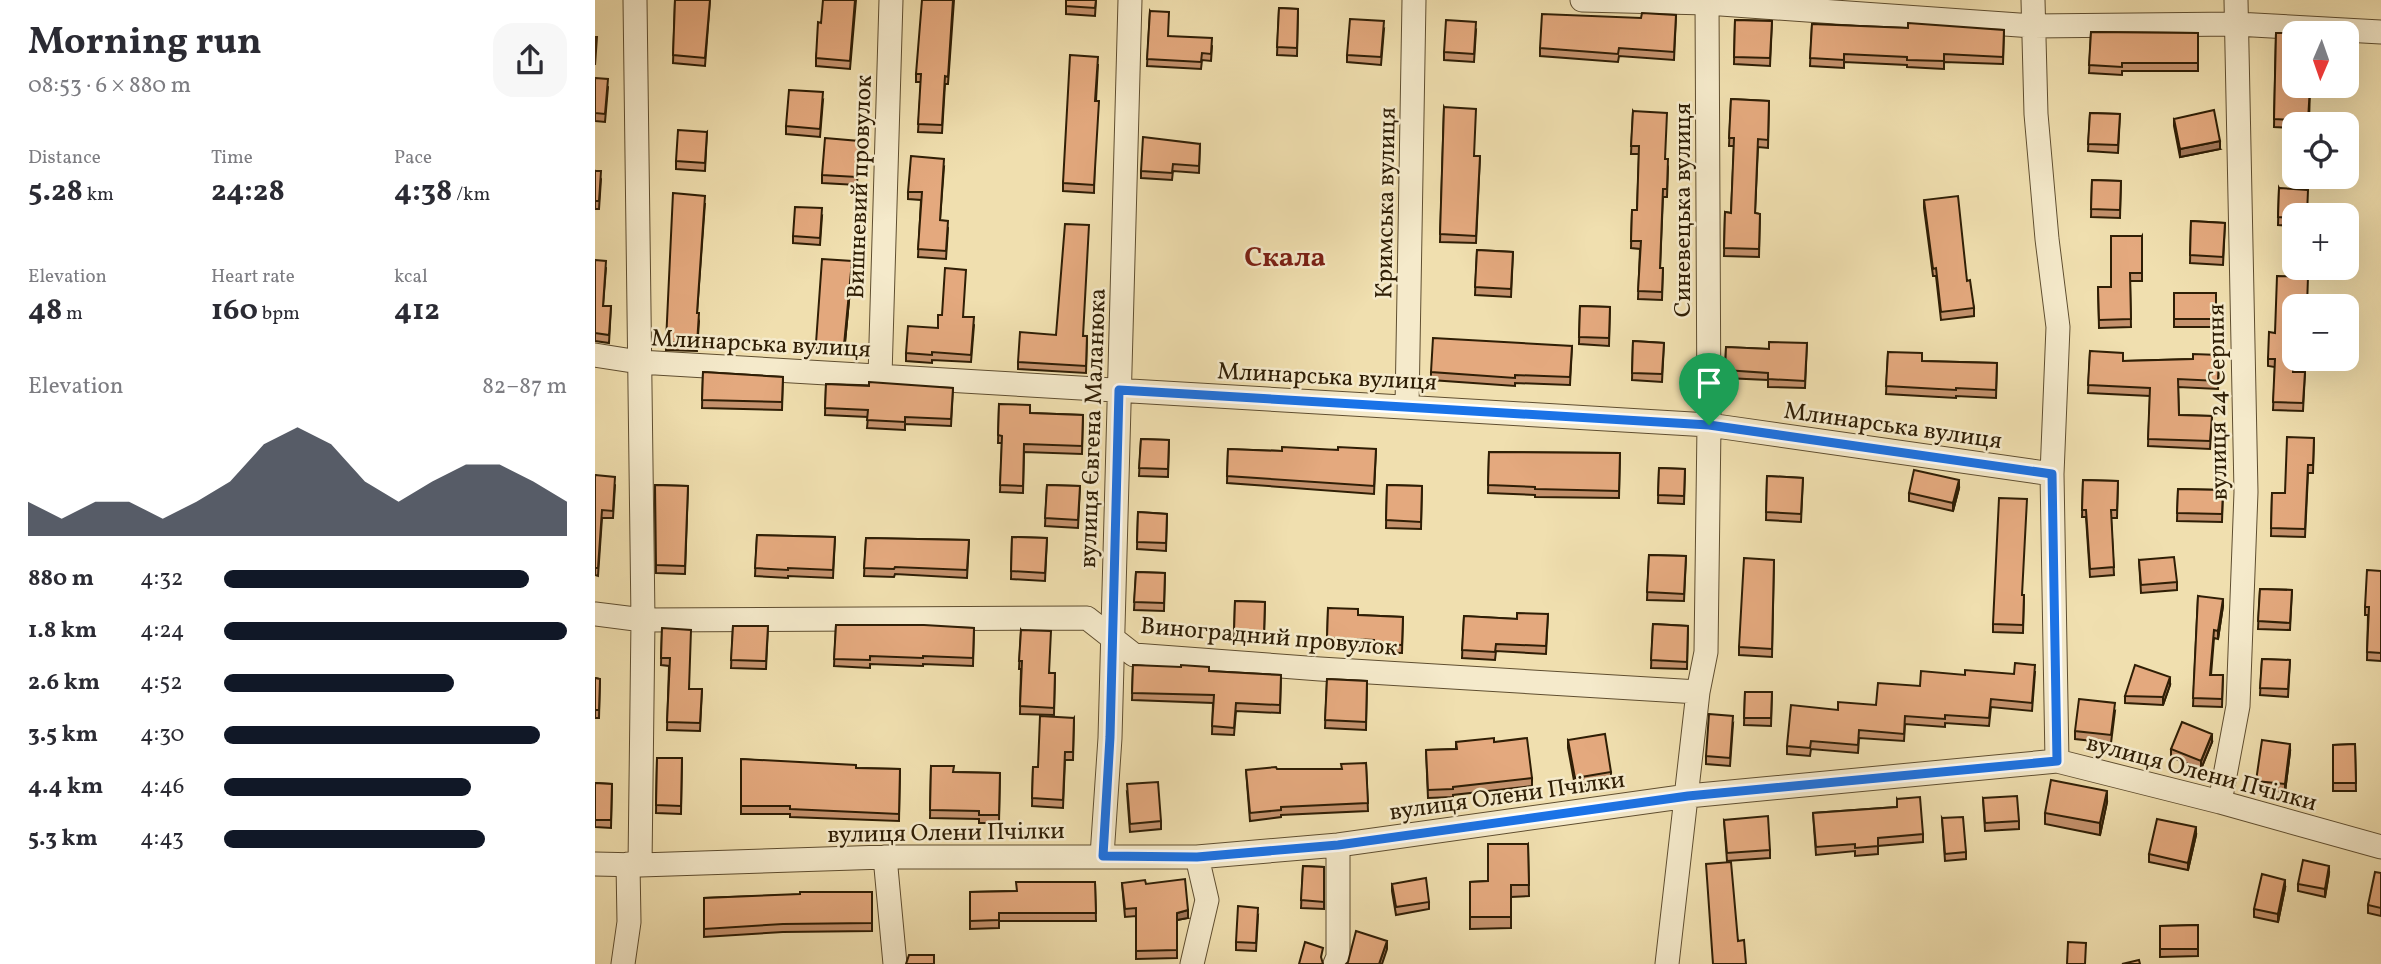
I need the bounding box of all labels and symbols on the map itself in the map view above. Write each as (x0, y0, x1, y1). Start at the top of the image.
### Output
north arrow (2282, 21, 2359, 98)
street label: Вишневий провулок (840, 74, 882, 300)
street label: Синевецька вулиця (1667, 103, 1701, 317)
street label: Кримська вулиця (1368, 107, 1406, 299)
district label: Скала (1244, 239, 1326, 278)
street label: вулиця Євгена Маланюка (1072, 287, 1116, 569)
street label: вулиця 24 Серпня (2200, 303, 2238, 501)
street label: Млинарська вулиця (650, 322, 872, 368)
pin (1679, 353, 1739, 425)
street label: Млинарська вулиця (1216, 355, 1438, 401)
street label: Млинарська вулиця (1781, 395, 2004, 459)
street label: Виноградний провулок (1139, 610, 1399, 666)
street label: вулиця Олени Пчілки (2082, 727, 2321, 821)
street label: вулиця Олени Пчілки (1387, 764, 1627, 830)
street label: вулиця Олени Пчілки (827, 815, 1065, 853)

